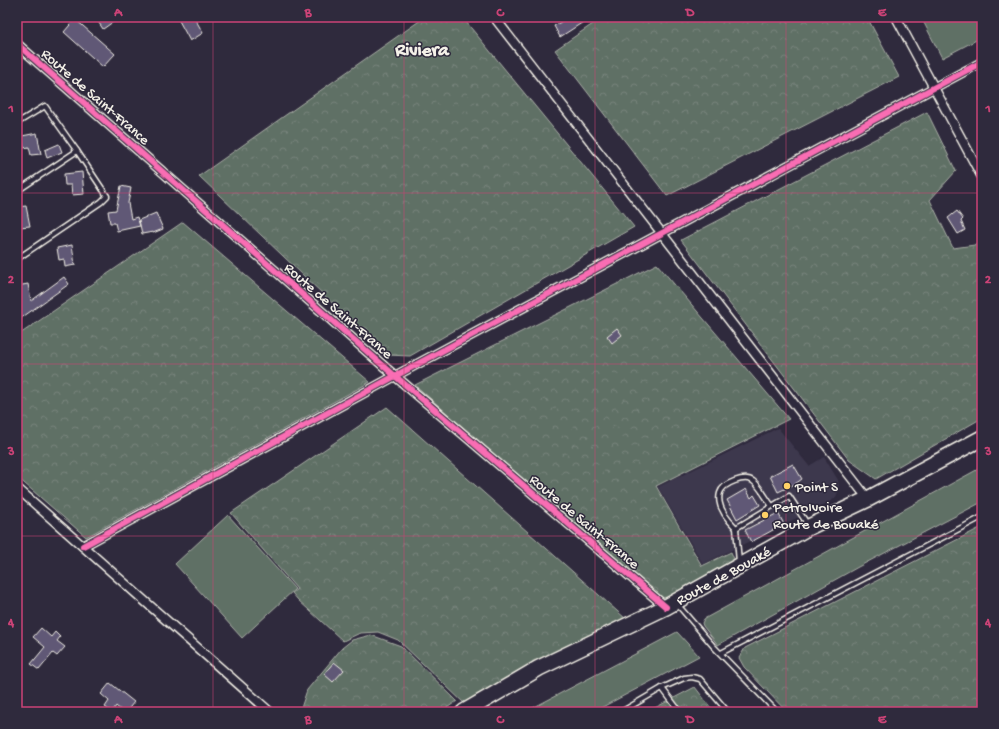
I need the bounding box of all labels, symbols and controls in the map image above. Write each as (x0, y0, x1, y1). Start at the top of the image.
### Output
text: A (113, 6, 123, 21)
text: B (304, 6, 313, 21)
text: C (495, 6, 505, 21)
text: D (685, 6, 695, 21)
text: E (878, 6, 887, 21)
district label: Riviera (394, 40, 450, 63)
street label: Route de Saint-France (37, 45, 153, 150)
text: 1 (7, 102, 14, 117)
text: 1 (984, 102, 991, 117)
street label: Route de Saint-France (280, 259, 396, 364)
text: 2 (8, 273, 15, 288)
text: 2 (985, 273, 992, 288)
text: 3 (7, 445, 15, 460)
text: 3 (984, 445, 992, 460)
street label: Route de Saint-France (525, 471, 643, 574)
place label: Point S (794, 479, 838, 497)
marker: Point S (782, 481, 792, 491)
place label: PetroIvoire Route de Bouaké (772, 499, 879, 534)
marker: PetroIvoire Route de Bouaké (760, 510, 770, 520)
street label: Route de Bouaké (673, 543, 775, 610)
text: 4 (7, 616, 15, 631)
text: 4 (984, 616, 992, 631)
text: A (113, 713, 123, 728)
text: B (304, 713, 313, 728)
text: C (495, 713, 505, 728)
text: D (685, 713, 695, 728)
text: E (878, 713, 887, 728)

